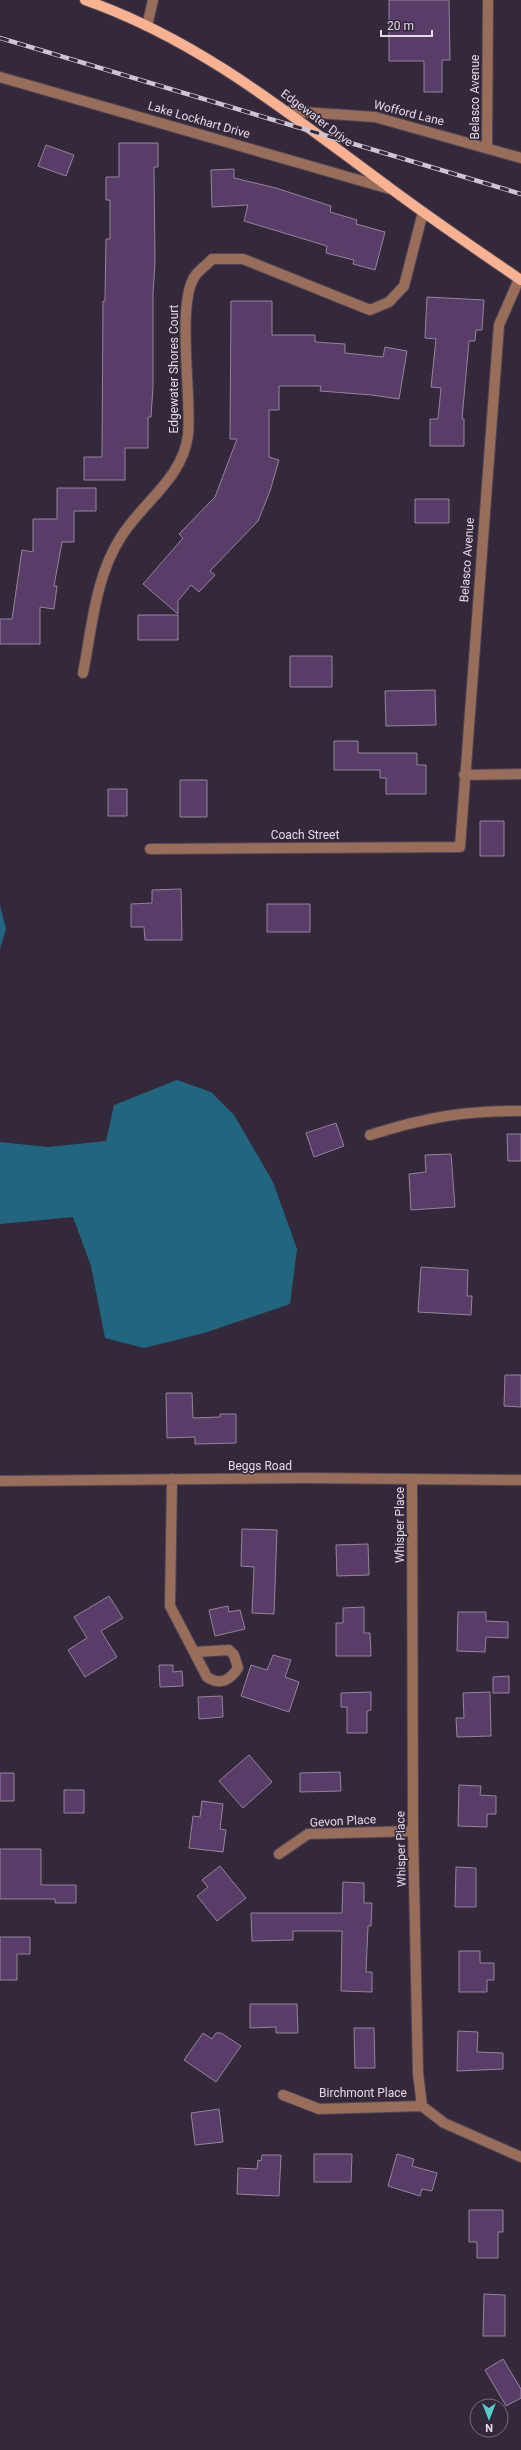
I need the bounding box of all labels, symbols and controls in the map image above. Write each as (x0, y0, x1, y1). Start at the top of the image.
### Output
scale bar (381, 12, 432, 38)
text: 20 m (387, 19, 414, 33)
street label: Belasco Avenue (468, 55, 482, 139)
street label: Edgewater Drive (278, 86, 356, 150)
street label: Wofford Lane (372, 97, 446, 129)
street label: Lake Lockhart Drive (146, 99, 252, 141)
street label: Edgewater Shores Court (167, 304, 181, 434)
street label: Belasco Avenue (457, 517, 477, 603)
street label: Coach Street (271, 828, 339, 842)
street label: Beggs Road (228, 1459, 292, 1473)
street label: Whisper Place (393, 1487, 407, 1563)
street label: Whisper Place (393, 1811, 409, 1887)
street label: Gevon Place (310, 1812, 376, 1830)
street label: Birchmont Place (319, 2086, 407, 2100)
north arrow (469, 2398, 509, 2438)
text: N (485, 2421, 493, 2434)

